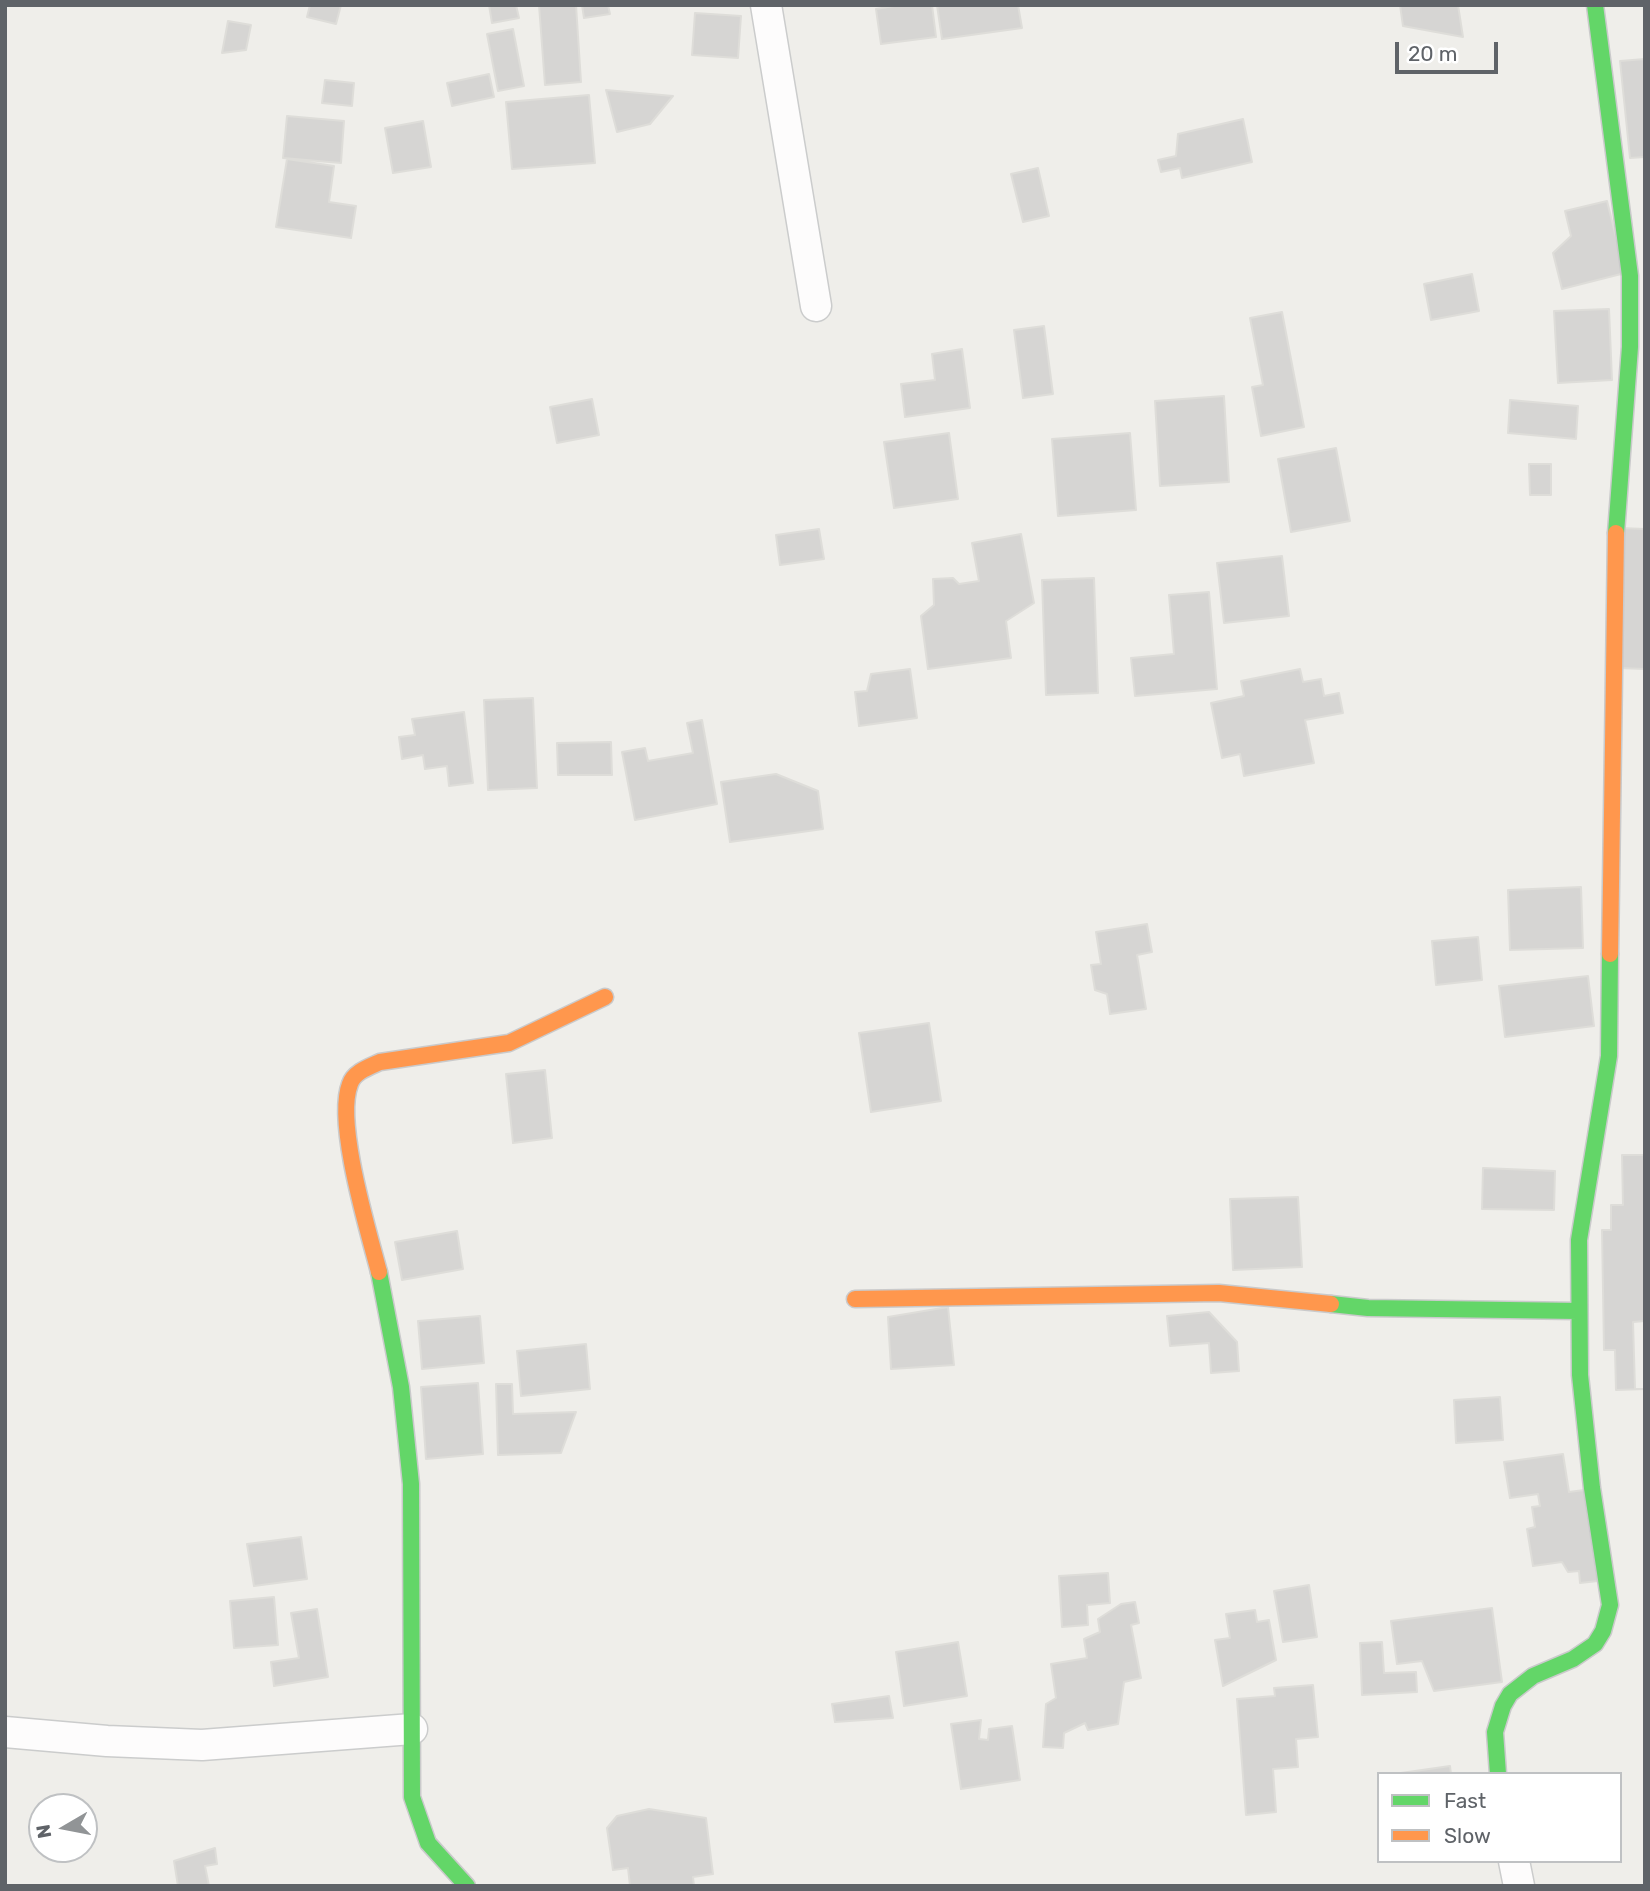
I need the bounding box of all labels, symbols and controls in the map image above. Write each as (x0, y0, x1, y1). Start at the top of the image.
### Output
scale bar (1398, 28, 1501, 72)
text: 20 m (1408, 41, 1457, 66)
legend (1377, 1772, 1622, 1863)
text: Fast (1444, 1788, 1486, 1813)
north arrow (28, 1793, 98, 1863)
text: N (31, 1823, 56, 1840)
text: Slow (1444, 1823, 1491, 1848)

